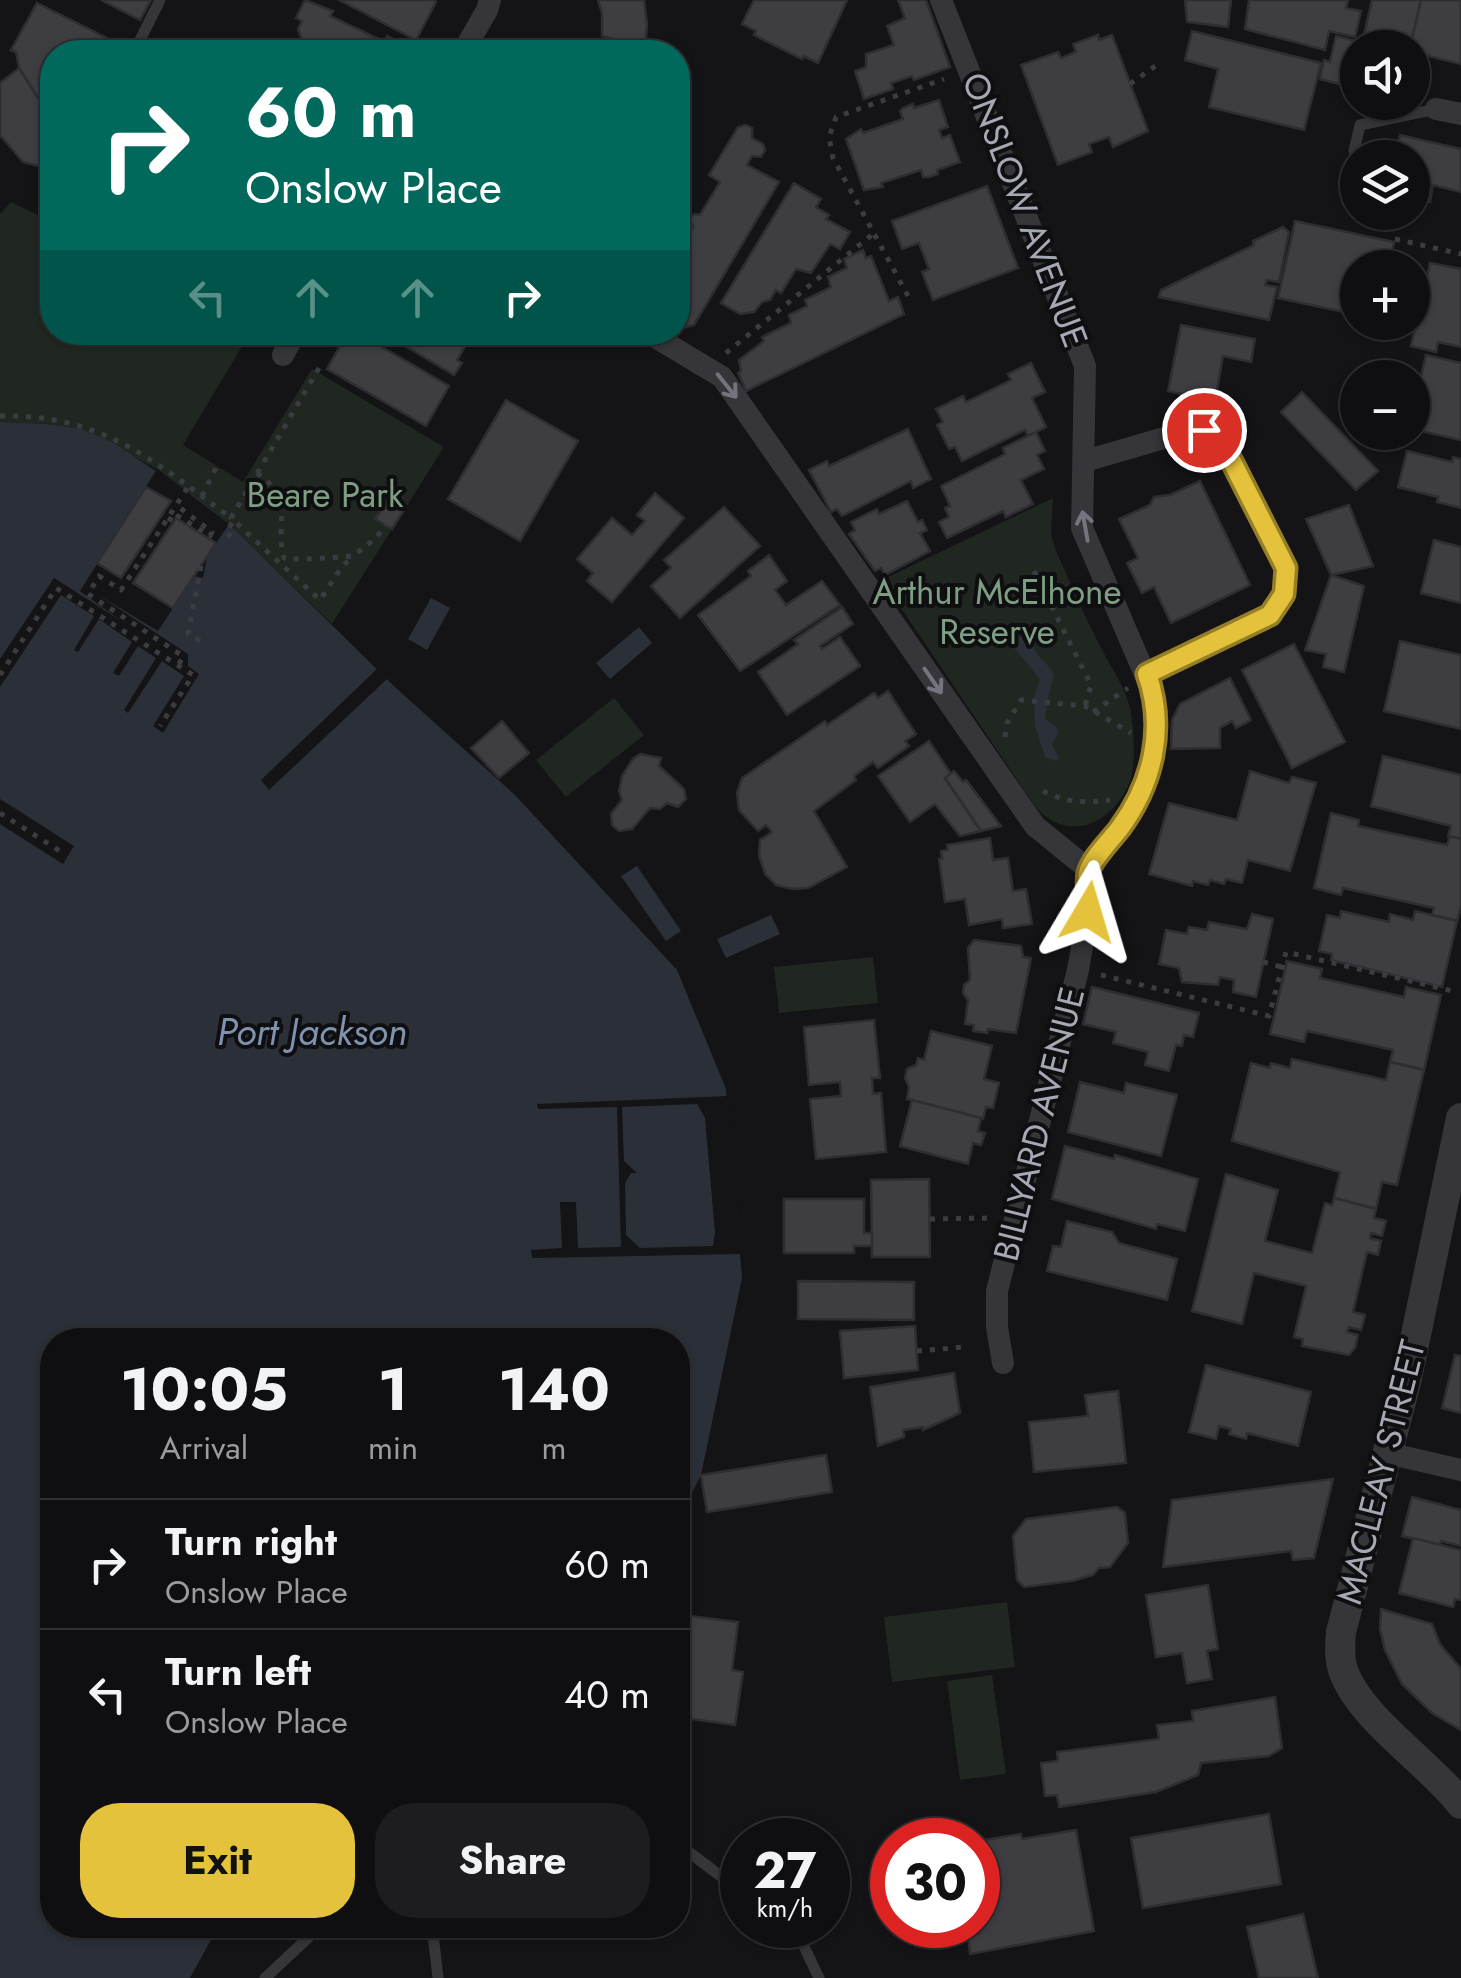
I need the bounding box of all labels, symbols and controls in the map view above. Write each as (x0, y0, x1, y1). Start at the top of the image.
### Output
map controls (1340, 30, 1430, 450)
button: sound (1340, 30, 1430, 120)
text: 60 m (245, 62, 417, 163)
street label: ONSLOW AVENUE (950, 65, 1100, 355)
icon: right (80, 80, 210, 210)
button: layers (1340, 140, 1430, 230)
text: Onslow Place (245, 155, 502, 220)
button: + (1340, 250, 1430, 340)
icon: left (180, 270, 235, 325)
icon: ahead (285, 270, 340, 325)
icon: ahead (390, 270, 445, 325)
icon: right (495, 270, 550, 325)
button: − (1340, 360, 1430, 450)
one-way arrow (716, 373, 738, 399)
pin (1162, 388, 1247, 473)
icon: arrive (1177, 403, 1232, 458)
park label: Beare Park (247, 470, 404, 520)
one-way arrow (1076, 510, 1094, 543)
park label: Arthur McElhone Reserve (872, 567, 1122, 657)
one-way arrow (922, 667, 943, 694)
position arrow (1036, 860, 1140, 964)
street label: BILLYARD AVENUE (981, 982, 1097, 1266)
water label: Port Jackson (217, 1004, 407, 1059)
street label: MACLEAY STREET (1324, 1335, 1438, 1609)
text: 10:05 (120, 1346, 288, 1433)
text: 1 (378, 1346, 408, 1433)
text: 140 (498, 1346, 610, 1433)
text: Arrival (160, 1425, 248, 1471)
text: min (368, 1425, 418, 1471)
text: m (541, 1425, 566, 1471)
text: Turn right (165, 1514, 337, 1569)
icon: right (80, 1537, 135, 1592)
text: 60 m (564, 1537, 650, 1592)
text: Onslow Place (165, 1569, 348, 1615)
text: Turn left (165, 1644, 311, 1699)
icon: left (80, 1667, 135, 1722)
text: 40 m (564, 1667, 650, 1722)
text: Onslow Place (165, 1699, 348, 1745)
button: Exit (80, 1803, 355, 1918)
button: Share (375, 1803, 650, 1918)
speed limit sign: 30 (870, 1818, 1000, 1948)
text: 27 (754, 1834, 816, 1907)
text: km/h (757, 1890, 813, 1926)

